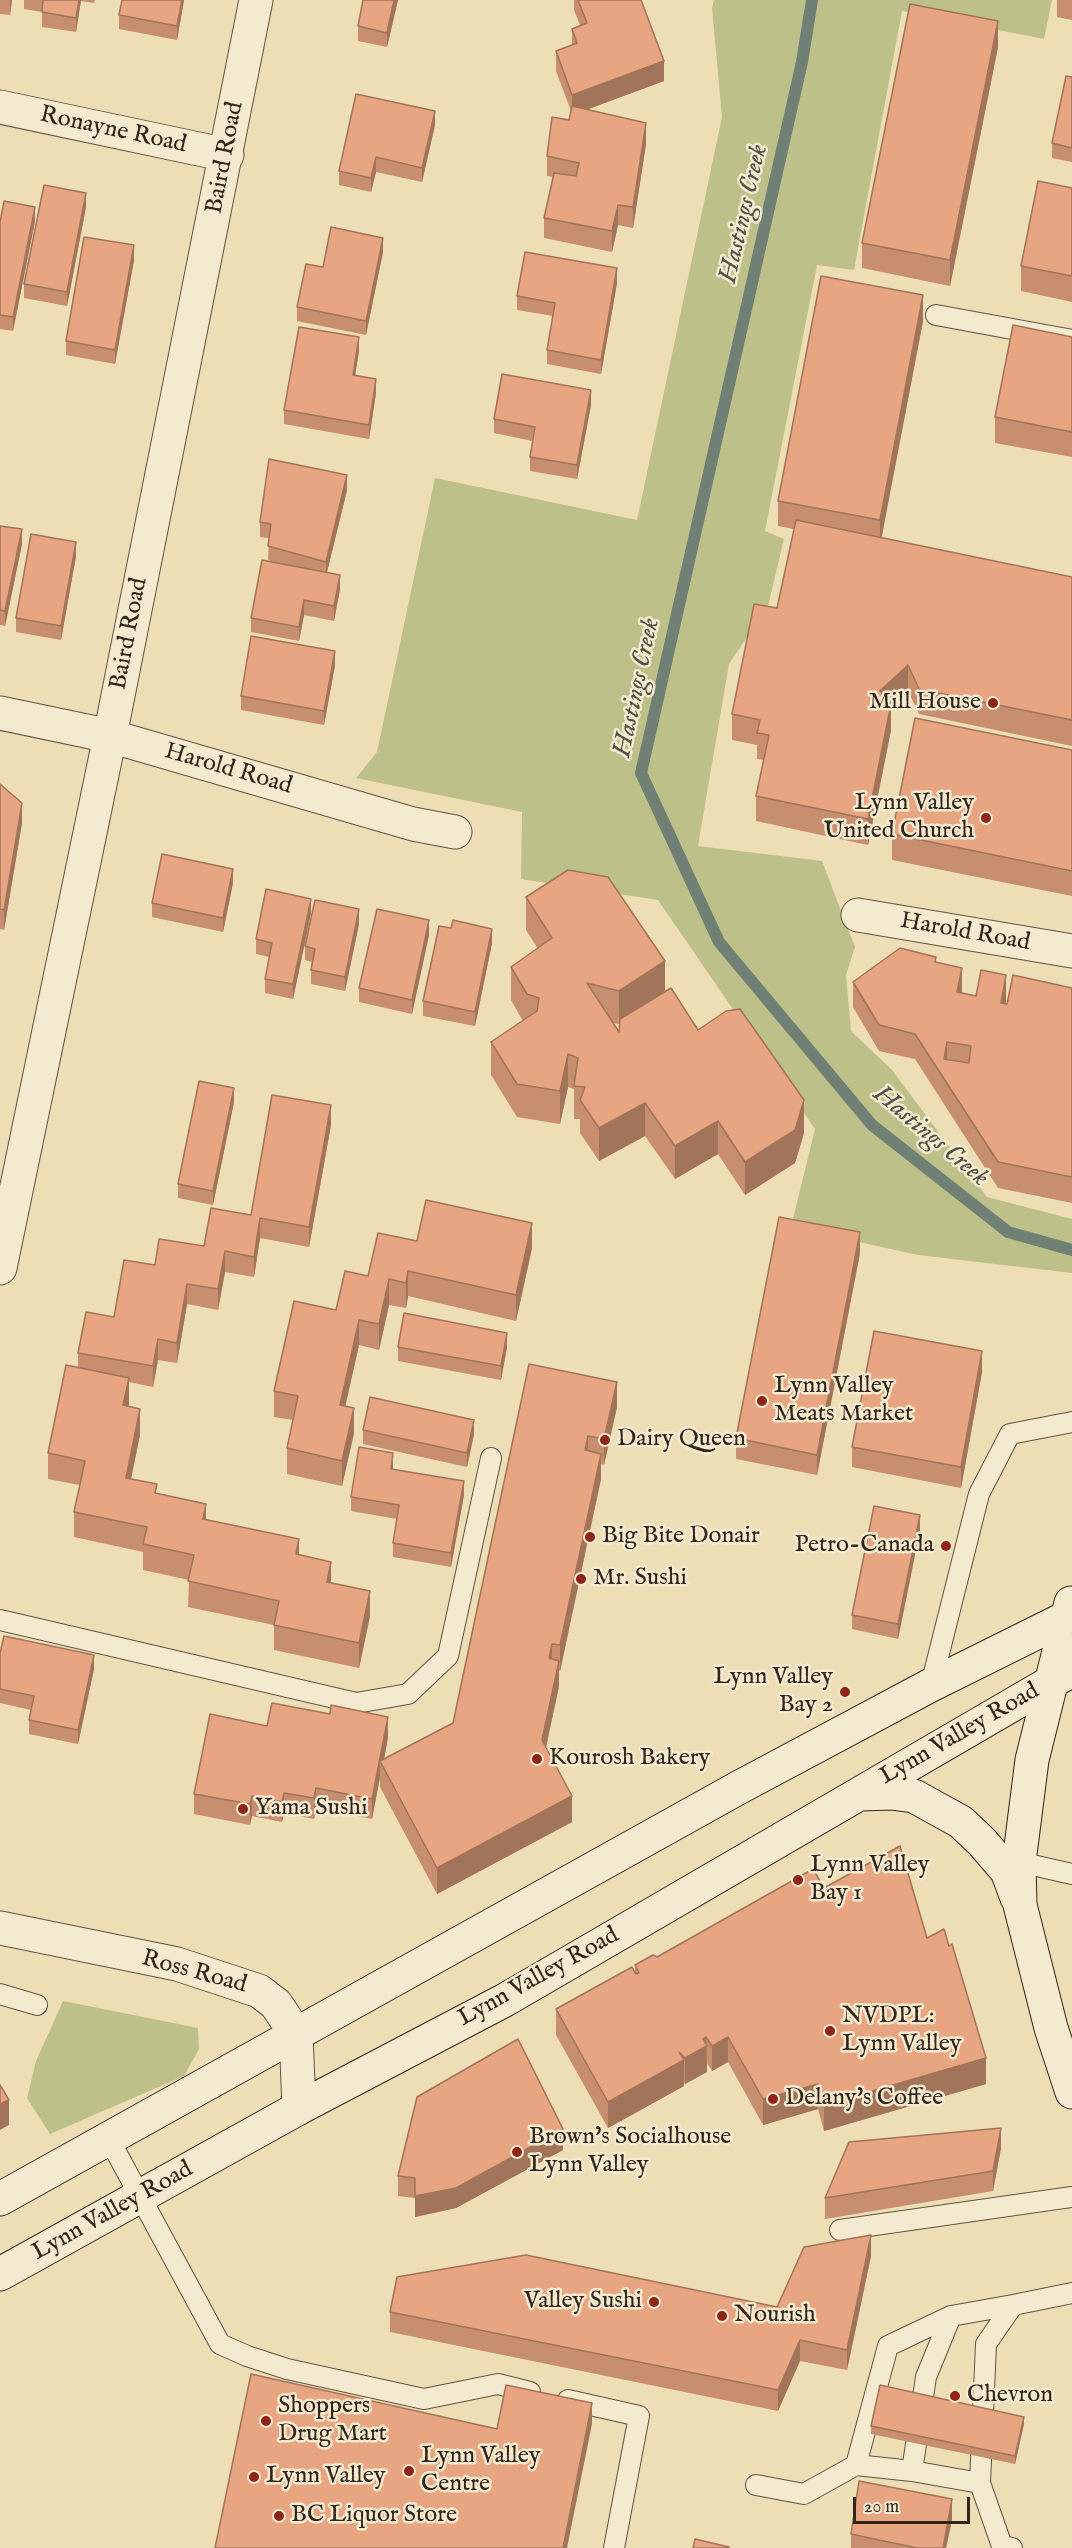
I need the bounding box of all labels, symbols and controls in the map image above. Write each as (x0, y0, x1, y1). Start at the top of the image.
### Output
street label: Baird Road (201, 99, 251, 217)
street label: Ronayne Road (37, 101, 189, 161)
water label: Hastings Creek (714, 142, 776, 286)
street label: Baird Road (105, 575, 155, 693)
water label: Hastings Creek (608, 616, 668, 760)
place label: Mill House (869, 689, 981, 717)
marker: Mill House (986, 696, 1000, 710)
street label: Harold Road (161, 738, 295, 802)
place label: Lynn Valley United Church (824, 790, 974, 846)
marker: Lynn Valley United Church (979, 811, 993, 825)
street label: Harold Road (898, 907, 1032, 959)
water label: Hastings Creek (866, 1080, 994, 1194)
place label: Lynn Valley Meats Market (774, 1373, 913, 1429)
marker: Lynn Valley Meats Market (755, 1394, 769, 1408)
place label: Dairy Queen (617, 1426, 746, 1454)
marker: Dairy Queen (598, 1433, 612, 1447)
place label: Big Bite Donair (602, 1523, 760, 1551)
marker: Big Bite Donair (583, 1530, 597, 1544)
place label: Petro-Canada (794, 1532, 934, 1560)
marker: Petro-Canada (939, 1539, 953, 1553)
place label: Mr. Sushi (593, 1565, 687, 1593)
marker: Mr. Sushi (574, 1572, 588, 1586)
place label: Lynn Valley Bay 2 (713, 1664, 833, 1720)
street label: Lynn Valley Road (875, 1678, 1045, 1792)
marker: Lynn Valley Bay 2 (838, 1685, 852, 1699)
place label: Kourosh Bakery (549, 1745, 710, 1773)
marker: Kourosh Bakery (530, 1752, 544, 1766)
place label: Yama Sushi (255, 1795, 368, 1823)
marker: Yama Sushi (236, 1802, 250, 1816)
place label: Lynn Valley Bay 1 (810, 1852, 930, 1908)
marker: Lynn Valley Bay 1 (791, 1873, 805, 1887)
street label: Lynn Valley Road (454, 1922, 624, 2034)
street label: Ross Road (138, 1945, 250, 2001)
place label: NVDPL: Lynn Valley (842, 2003, 962, 2059)
marker: NVDPL: Lynn Valley (823, 2024, 837, 2038)
place label: Delany's Coffee (785, 2085, 943, 2113)
marker: Delany's Coffee (766, 2092, 780, 2106)
place label: Brown's Socialhouse Lynn Valley (529, 2124, 731, 2180)
marker: Brown's Socialhouse Lynn Valley (510, 2145, 524, 2159)
street label: Lynn Valley Road (28, 2156, 198, 2268)
place label: Valley Sushi (524, 2288, 642, 2316)
marker: Valley Sushi (647, 2295, 661, 2309)
place label: Nourish (734, 2302, 816, 2330)
marker: Nourish (715, 2309, 729, 2323)
place label: Chevron (967, 2382, 1053, 2410)
marker: Chevron (948, 2389, 962, 2403)
place label: Shoppers Drug Mart (278, 2393, 387, 2449)
marker: Shoppers Drug Mart (259, 2414, 273, 2428)
place label: Lynn Valley Centre (421, 2443, 541, 2499)
place label: Lynn Valley (266, 2463, 386, 2491)
marker: Lynn Valley Centre (402, 2464, 416, 2478)
marker: Lynn Valley (247, 2470, 261, 2484)
scale bar (856, 2485, 973, 2523)
text: 20 m (864, 2496, 899, 2519)
place label: BC Liquor Store (291, 2502, 457, 2530)
marker: BC Liquor Store (272, 2509, 286, 2523)

